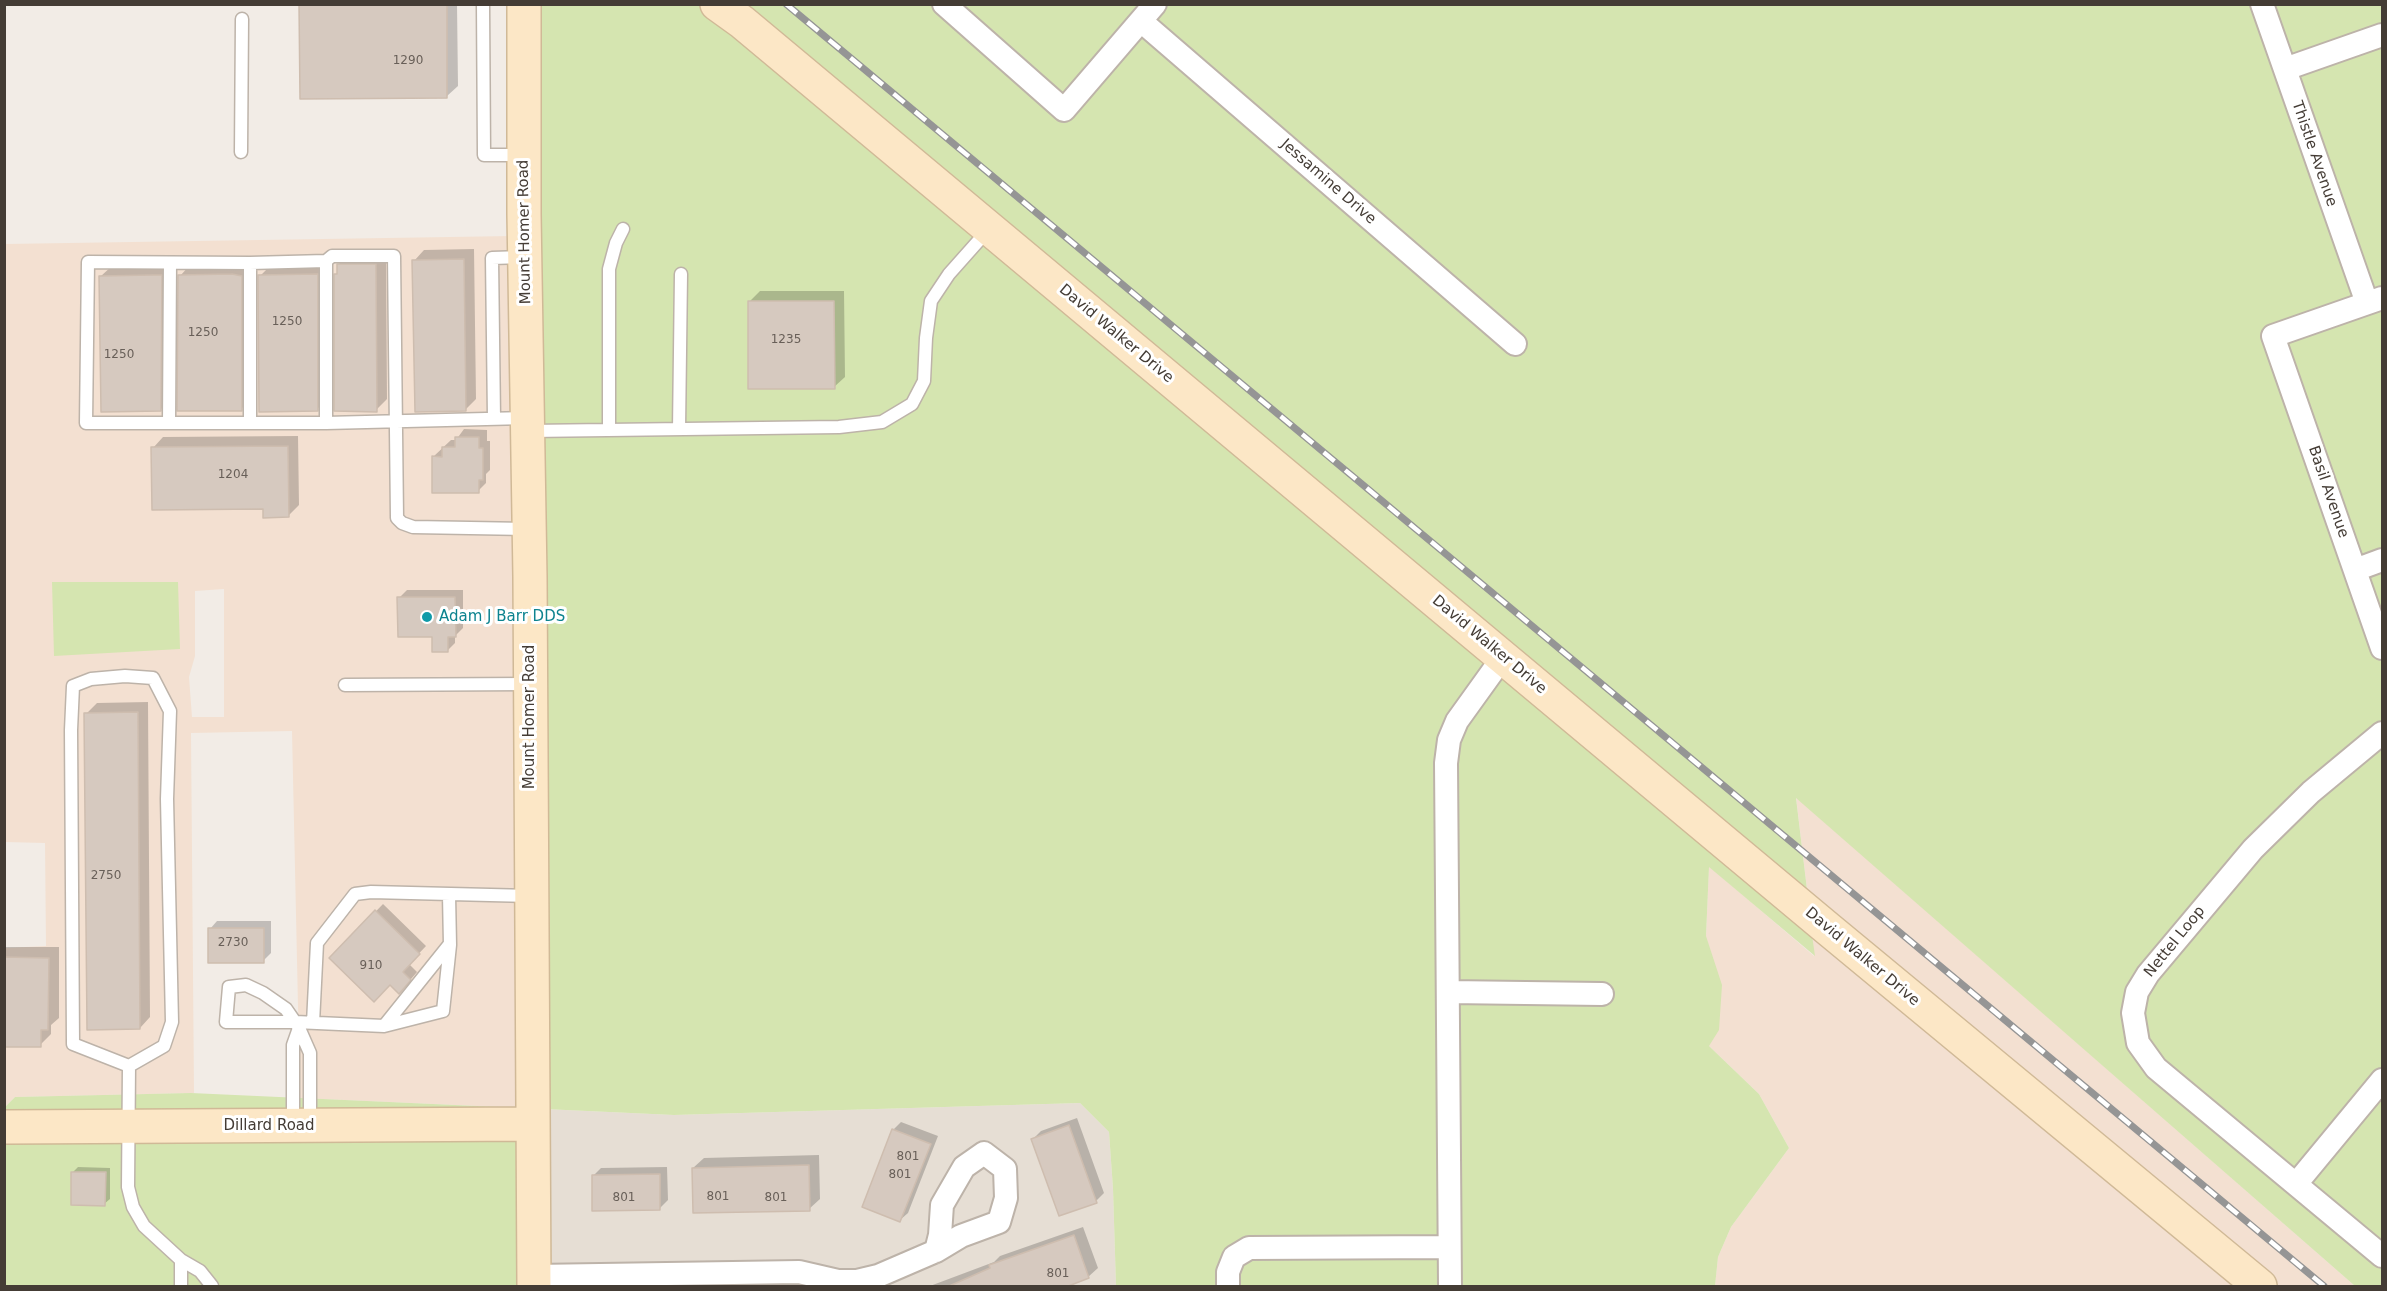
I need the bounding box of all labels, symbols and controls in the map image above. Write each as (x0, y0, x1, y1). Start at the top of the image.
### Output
house number: 1290 (393, 54, 423, 68)
street label: Thistle Avenue (2288, 99, 2340, 209)
street label: Jessamine Drive (1277, 136, 1379, 228)
street label: Mount Homer Road (515, 160, 535, 304)
street label: David Walker Drive (1055, 281, 1177, 387)
house number: 1250 (272, 315, 302, 329)
house number: 1250 (188, 326, 218, 340)
house number: 1235 (771, 333, 801, 347)
house number: 1250 (104, 348, 134, 362)
street label: Basil Avenue (2304, 444, 2352, 540)
house number: 1204 (218, 468, 248, 482)
street label: David Walker Drive (1428, 592, 1550, 698)
place label: Adam J Barr DDS (439, 608, 565, 626)
marker: Adam J Barr DDS (420, 610, 434, 624)
street label: Mount Homer Road (521, 645, 539, 789)
house number: 2750 (91, 869, 121, 883)
street label: Nettel Loop (2141, 903, 2209, 981)
street label: David Walker Drive (1801, 904, 1923, 1010)
house number: 2730 (218, 936, 248, 950)
house number: 910 (360, 959, 382, 973)
street label: Dillard Road (223, 1117, 315, 1135)
house number: 801 (897, 1150, 919, 1164)
house number: 801 (889, 1168, 911, 1182)
house number: 801 (707, 1190, 729, 1204)
house number: 801 (613, 1191, 635, 1205)
house number: 801 (765, 1191, 787, 1205)
house number: 801 (1047, 1267, 1069, 1281)

